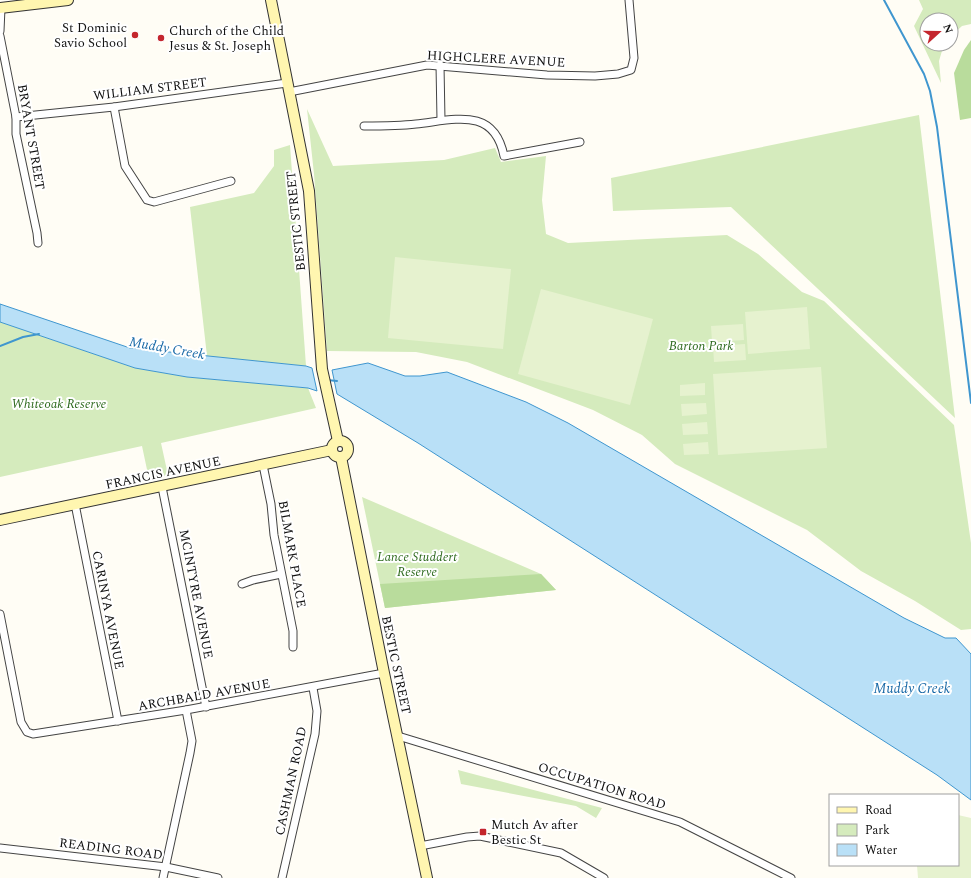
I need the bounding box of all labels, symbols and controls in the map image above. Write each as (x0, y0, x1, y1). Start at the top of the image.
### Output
north arrow (919, 12, 959, 52)
place label: St Dominic Savio School (54, 18, 127, 53)
place label: Church of the Child Jesus & St. Joseph (169, 21, 284, 56)
text: N (938, 21, 957, 36)
marker: St Dominic Savio School (130, 30, 140, 40)
marker: Church of the Child Jesus & St. Joseph (156, 33, 166, 43)
street label: HIGHCLERE AVENUE (426, 45, 566, 73)
street label: WILLIAM STREET (92, 72, 208, 106)
street label: BRYANT STREET (12, 82, 50, 192)
street label: BESTIC STREET (281, 170, 311, 272)
water label: Muddy Creek (127, 331, 207, 365)
park label: Barton Park (669, 336, 733, 356)
park label: Whiteoak Reserve (12, 394, 107, 414)
street label: FRANCIS AVENUE (104, 451, 222, 495)
street label: BILMARK PLACE (273, 499, 311, 609)
street label: MCINTYRE AVENUE (174, 527, 218, 661)
park label: Lance Studdert Reserve (377, 547, 458, 582)
street label: CARINYA AVENUE (87, 549, 129, 671)
street label: BESTIC STREET (376, 614, 416, 716)
street label: ARCHBALD AVENUE (136, 674, 272, 716)
water label: Muddy Creek (874, 678, 951, 699)
street label: CASHMAN ROAD (270, 725, 312, 837)
street label: OCCUPATION ROAD (536, 757, 668, 815)
legend (829, 794, 959, 866)
text: Road (865, 801, 892, 820)
place label: Mutch Av after Bestic St (491, 815, 578, 850)
text: Park (865, 821, 890, 840)
marker: Mutch Av after Bestic St (478, 827, 488, 837)
street label: READING ROAD (58, 833, 164, 865)
text: Water (865, 841, 897, 860)

